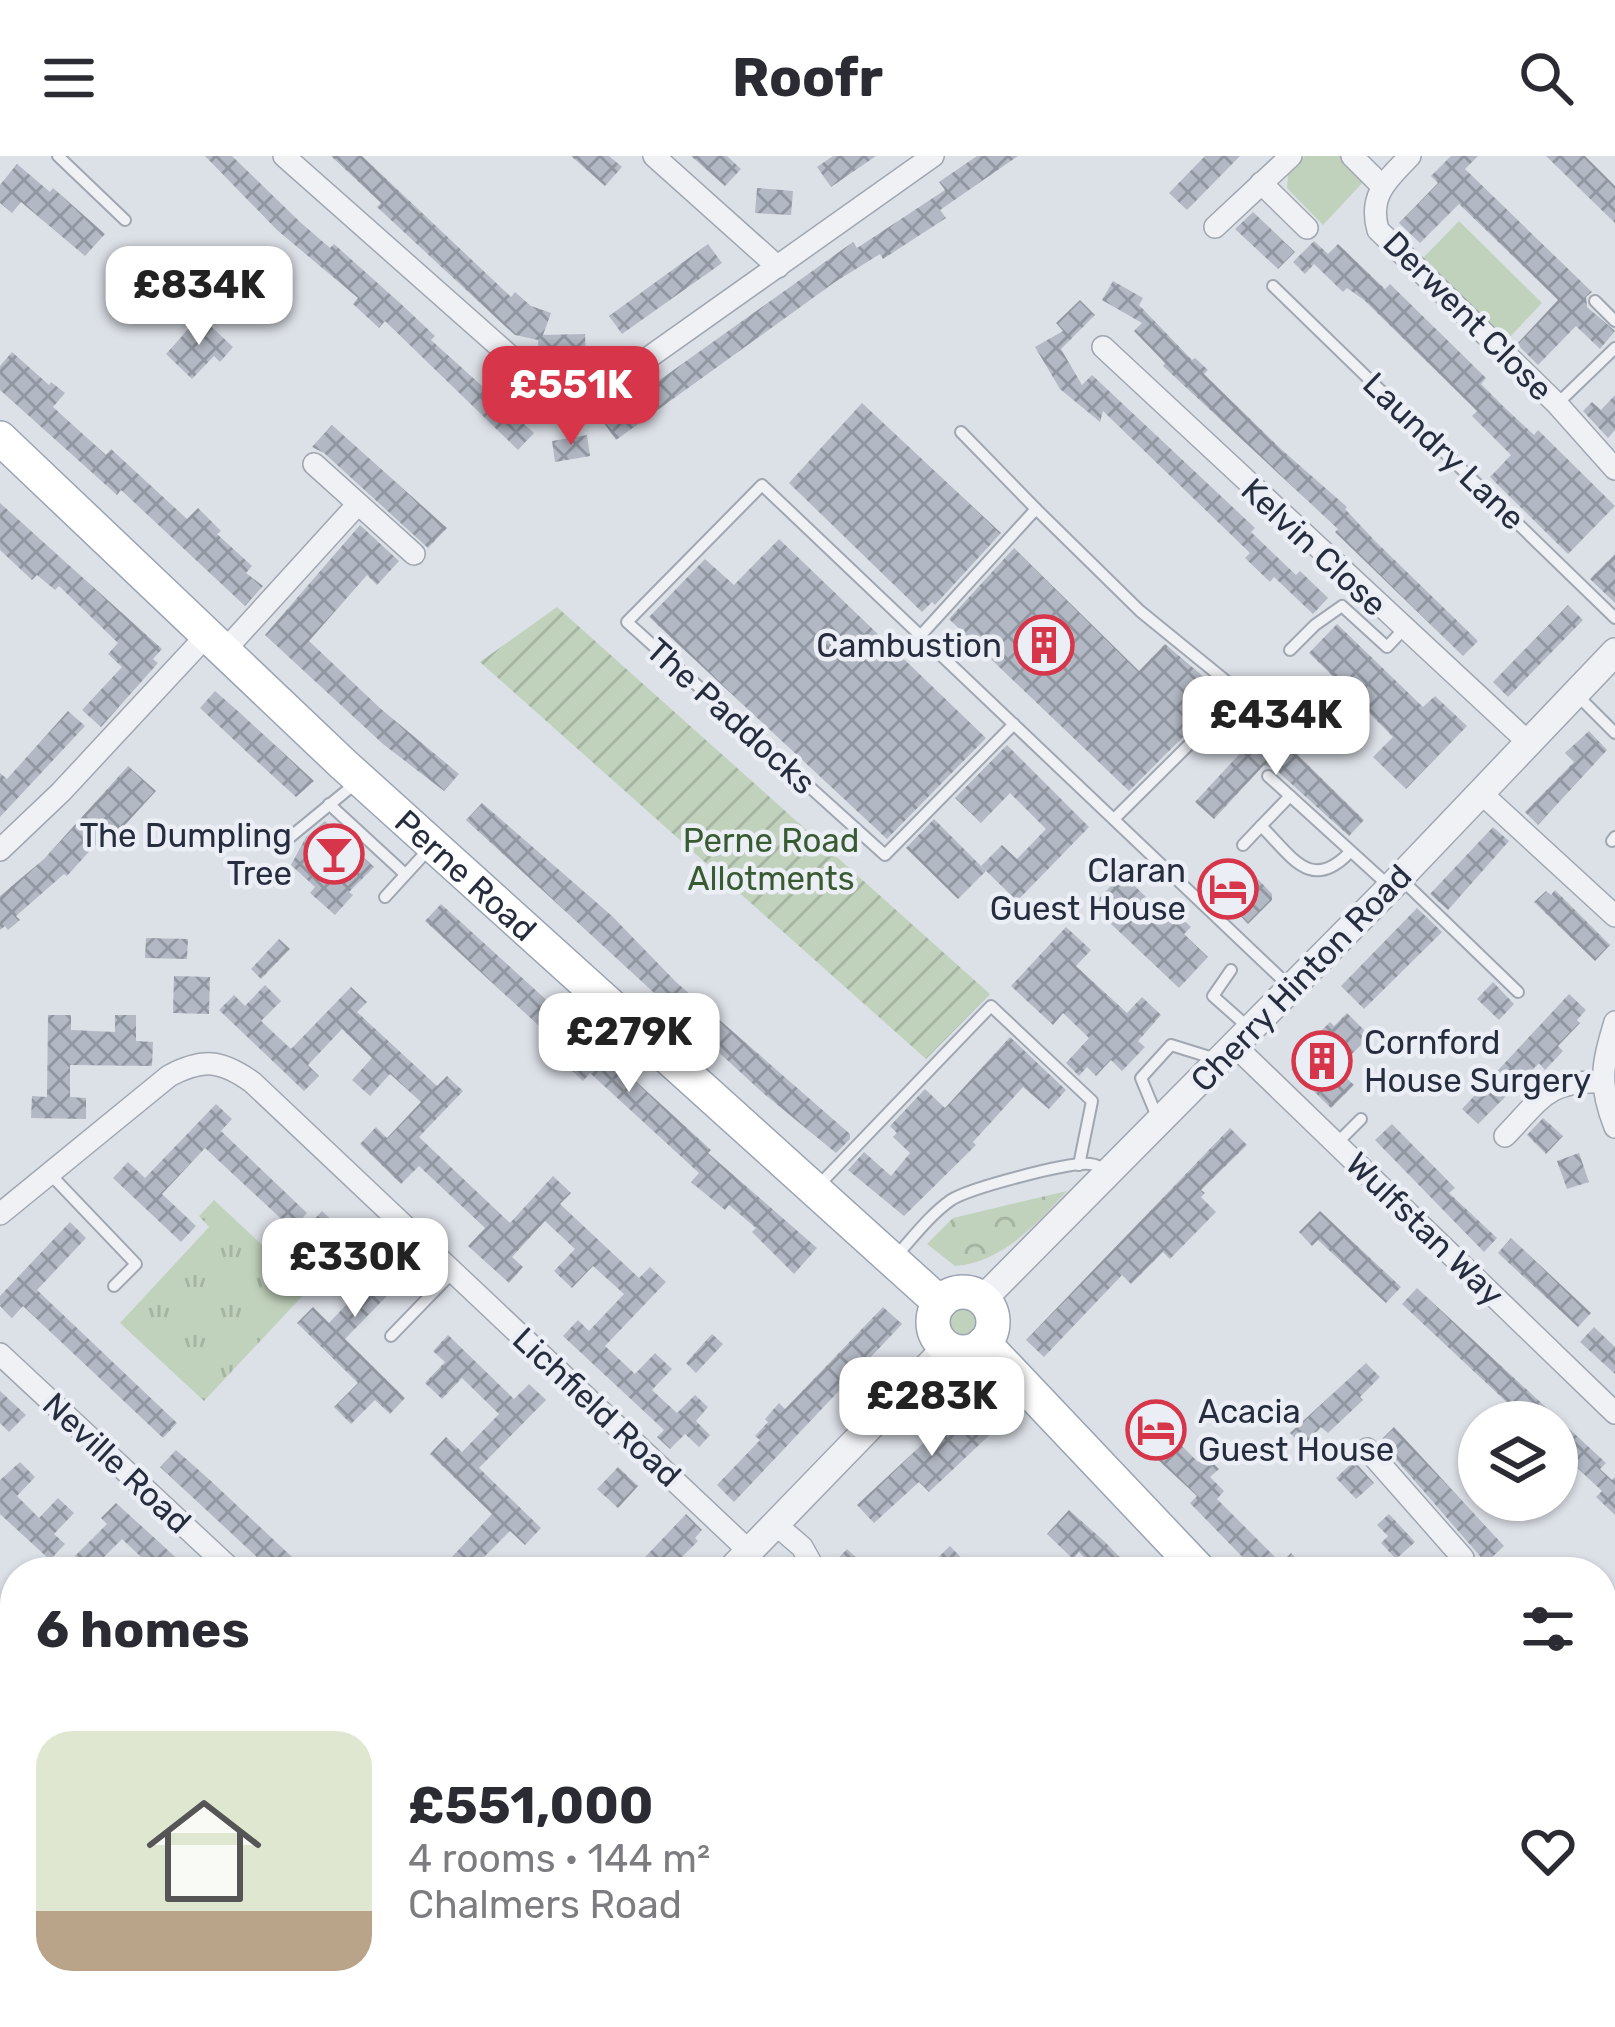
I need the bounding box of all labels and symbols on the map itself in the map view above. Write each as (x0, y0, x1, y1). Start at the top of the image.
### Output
street label: Derwent Close (1375, 223, 1561, 409)
pin: £834K (115, 246, 283, 348)
pin: £551K (487, 346, 655, 448)
street label: Laundry Lane (1355, 364, 1533, 538)
street label: Kelvin Close (1233, 470, 1395, 624)
building icon: Cambustion (1013, 614, 1075, 676)
place label: Cambustion (816, 626, 1002, 665)
street label: The Paddocks (638, 630, 824, 802)
pin: £434K (1192, 676, 1360, 778)
street label: Perne Road (387, 801, 545, 949)
place label: The Dumpling Tree (80, 816, 292, 893)
park label: Perne Road Allotments (683, 821, 859, 898)
bar icon: The Dumpling Tree (303, 823, 365, 885)
place label: Claran Guest House (990, 851, 1186, 928)
street label: Cherry Hinton Road (1183, 856, 1419, 1100)
hotel icon: Claran Guest House (1197, 858, 1259, 920)
pin: £279K (545, 993, 713, 1095)
place label: Cornford House Surgery (1364, 1023, 1591, 1100)
building icon: Cornford House Surgery (1291, 1030, 1353, 1092)
street label: Wulfstan Way (1338, 1144, 1512, 1314)
pin: £330K (271, 1218, 439, 1320)
street label: Lichfield Road (505, 1319, 689, 1495)
pin: £283K (848, 1357, 1016, 1459)
street label: Neville Road (35, 1385, 199, 1541)
place label: Acacia Guest House (1198, 1392, 1394, 1469)
hotel icon: Acacia Guest House (1125, 1399, 1187, 1461)

